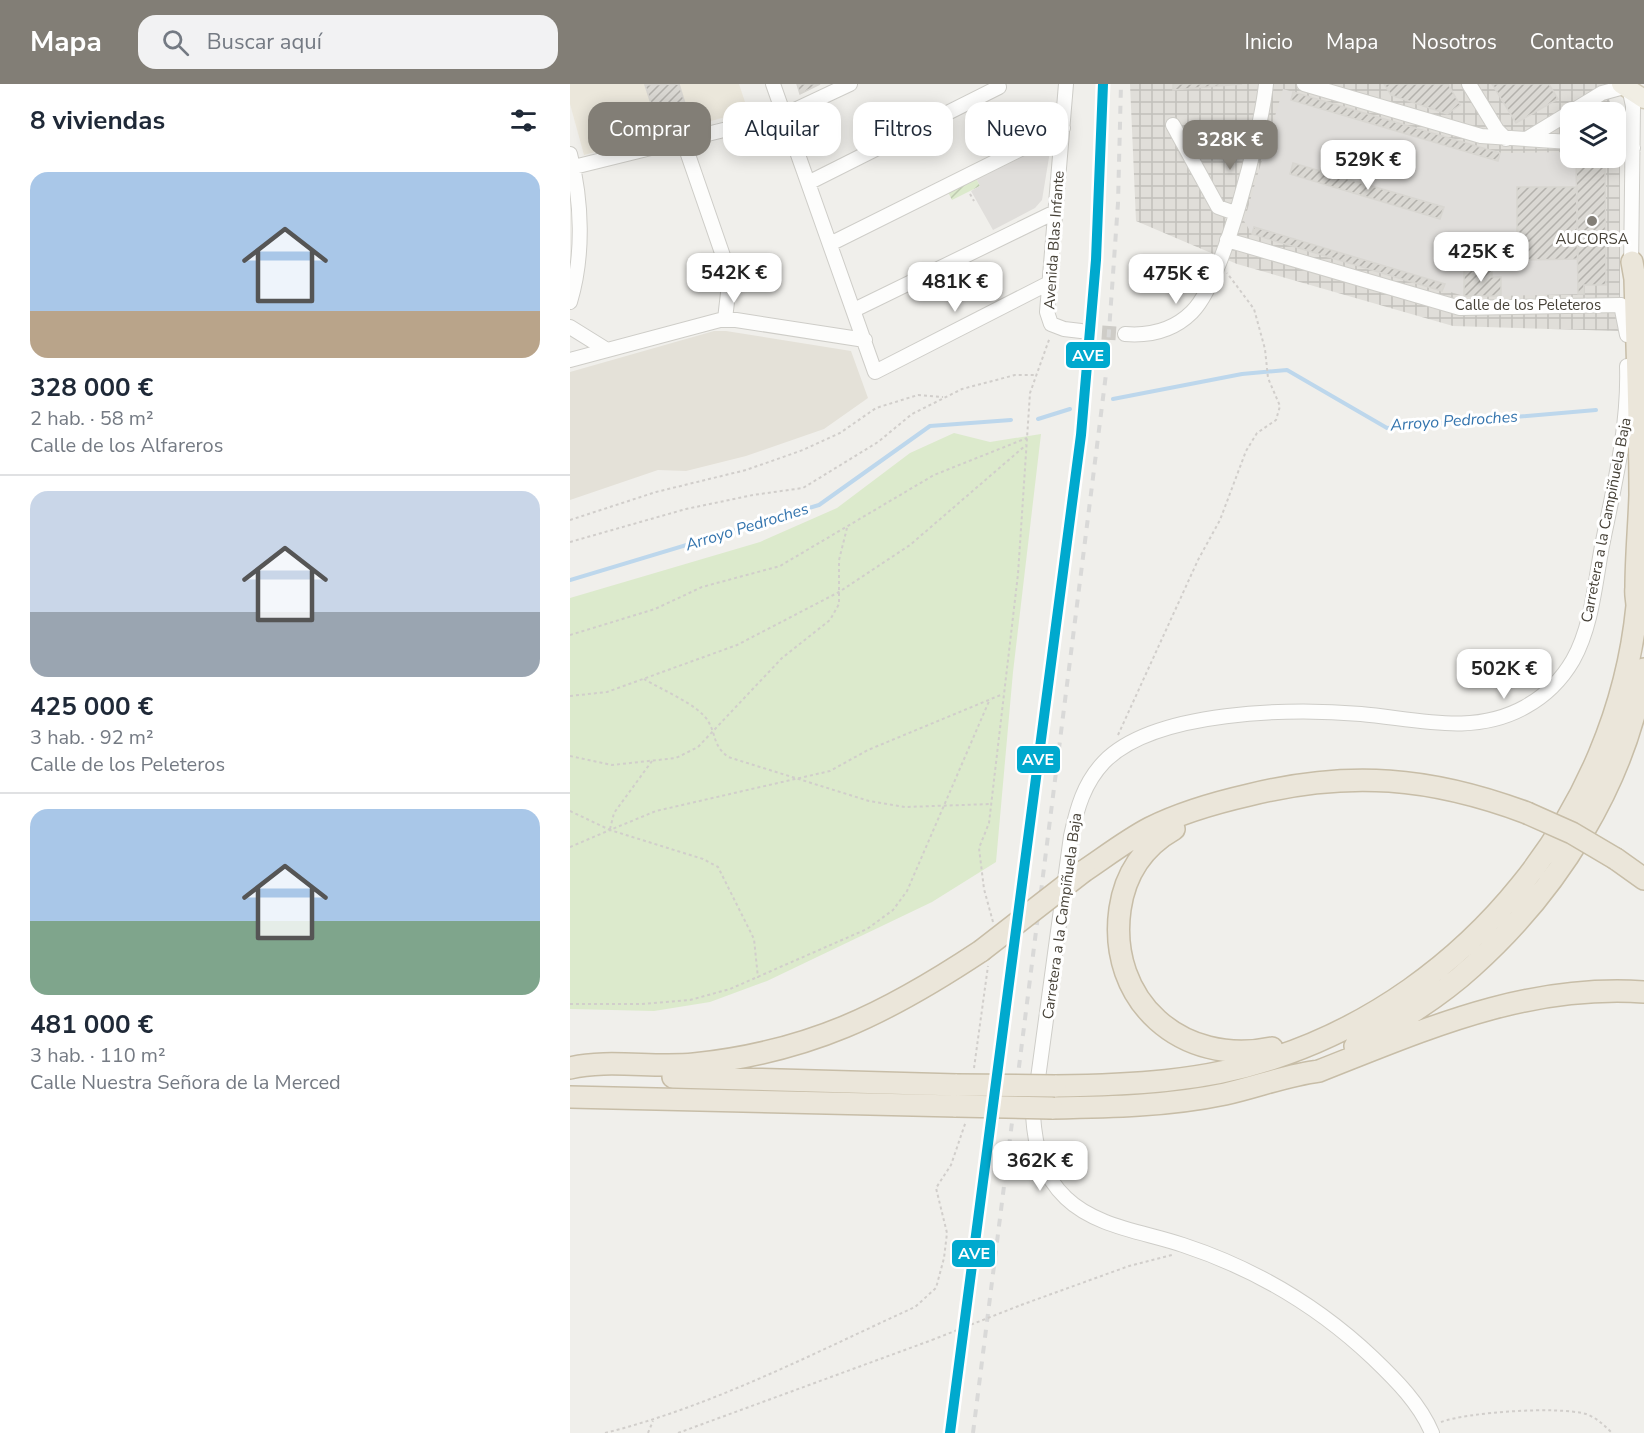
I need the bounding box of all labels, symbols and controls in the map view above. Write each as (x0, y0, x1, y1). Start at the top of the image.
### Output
search box (138, 15, 558, 69)
text: Mapa (30, 23, 102, 61)
icon: search (159, 26, 192, 59)
text: Buscar aquí (207, 27, 322, 57)
text: Inicio (1245, 28, 1293, 56)
text: Mapa (1326, 28, 1378, 56)
text: Nosotros (1411, 28, 1497, 56)
text: Contacto (1530, 28, 1614, 56)
chip: Comprar (588, 102, 711, 156)
chip: Alquilar (723, 102, 841, 156)
chip: Filtros (853, 102, 953, 156)
chip: Nuevo (965, 102, 1068, 156)
map controls (1560, 102, 1626, 168)
button: layers (1560, 102, 1626, 168)
text: 8 viviendas (30, 103, 165, 138)
icon: filters (507, 104, 540, 137)
pin: 328K € (1181, 120, 1279, 171)
text: 328K € (1197, 126, 1263, 153)
pin: 529K € (1319, 140, 1417, 191)
text: 529K € (1335, 146, 1401, 173)
street label: Avenida Blas Infante (1039, 170, 1069, 310)
icon: home (231, 211, 339, 319)
marker: AUCORSA (1585, 214, 1599, 228)
place label: AUCORSA (1555, 229, 1629, 249)
pin: 425K € (1432, 232, 1530, 283)
text: 425K € (1448, 238, 1514, 265)
pin: 542K € (685, 253, 783, 304)
pin: 475K € (1127, 254, 1225, 305)
text: 542K € (701, 259, 767, 286)
text: 475K € (1143, 260, 1209, 287)
pin: 481K € (906, 262, 1004, 313)
text: 481K € (922, 268, 988, 295)
street label: Calle de los Peleteros (1455, 295, 1601, 315)
line badge: AVE (1065, 341, 1111, 369)
text: AVE (1072, 345, 1104, 367)
text: 328 000 € (30, 370, 153, 405)
text: 2 hab. · 58 m² (30, 405, 154, 432)
water label: Arroyo Pedroches (1389, 406, 1519, 436)
street label: Carretera a la Campiñuela Baja (1576, 416, 1636, 624)
text: Calle de los Alfareros (30, 432, 223, 459)
water label: Arroyo Pedroches (682, 498, 812, 556)
icon: home (231, 530, 339, 638)
pin: 502K € (1455, 649, 1553, 700)
text: 502K € (1471, 655, 1537, 682)
text: 425 000 € (30, 689, 153, 724)
text: 3 hab. · 92 m² (30, 724, 154, 751)
line badge: AVE (1016, 745, 1061, 774)
text: AVE (1022, 749, 1054, 771)
text: Calle de los Peleteros (30, 751, 225, 778)
street label: Carretera a la Campiñuela Baja (1038, 811, 1086, 1021)
icon: home (231, 848, 339, 956)
text: 481 000 € (30, 1007, 153, 1042)
text: 3 hab. · 110 m² (30, 1042, 166, 1069)
text: Calle Nuestra Señora de la Merced (30, 1069, 341, 1096)
pin: 362K € (991, 1141, 1089, 1192)
text: 362K € (1007, 1147, 1073, 1174)
line badge: AVE (951, 1239, 996, 1268)
text: AVE (958, 1243, 990, 1265)

